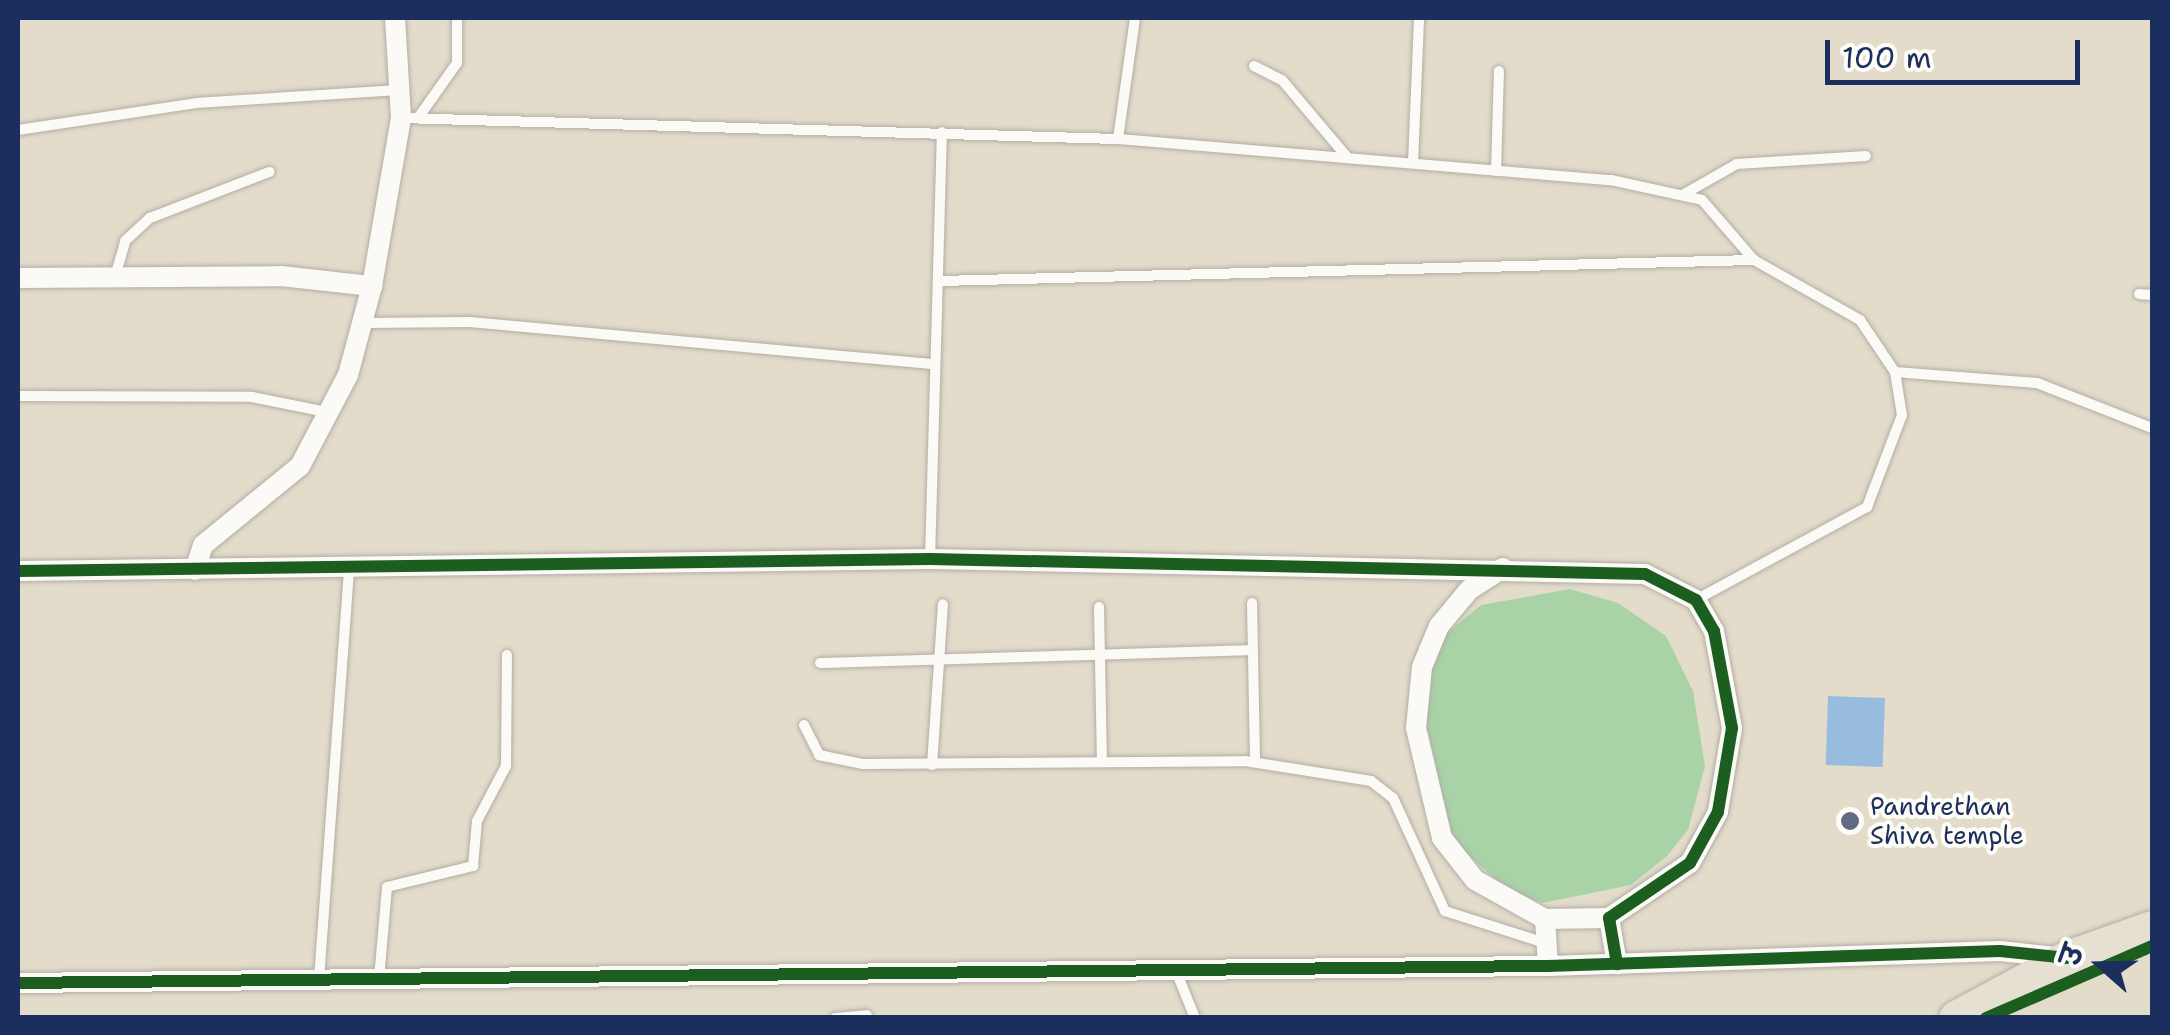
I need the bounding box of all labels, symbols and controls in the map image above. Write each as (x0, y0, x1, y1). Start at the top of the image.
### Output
scale bar (1830, 20, 2085, 82)
text: 100 m (1842, 37, 1932, 78)
place label: Pandrethan Shiva temple (1870, 792, 2024, 851)
marker: Pandrethan Shiva temple (1839, 810, 1861, 832)
north arrow (2050, 915, 2150, 1015)
text: उ (2051, 939, 2093, 970)

